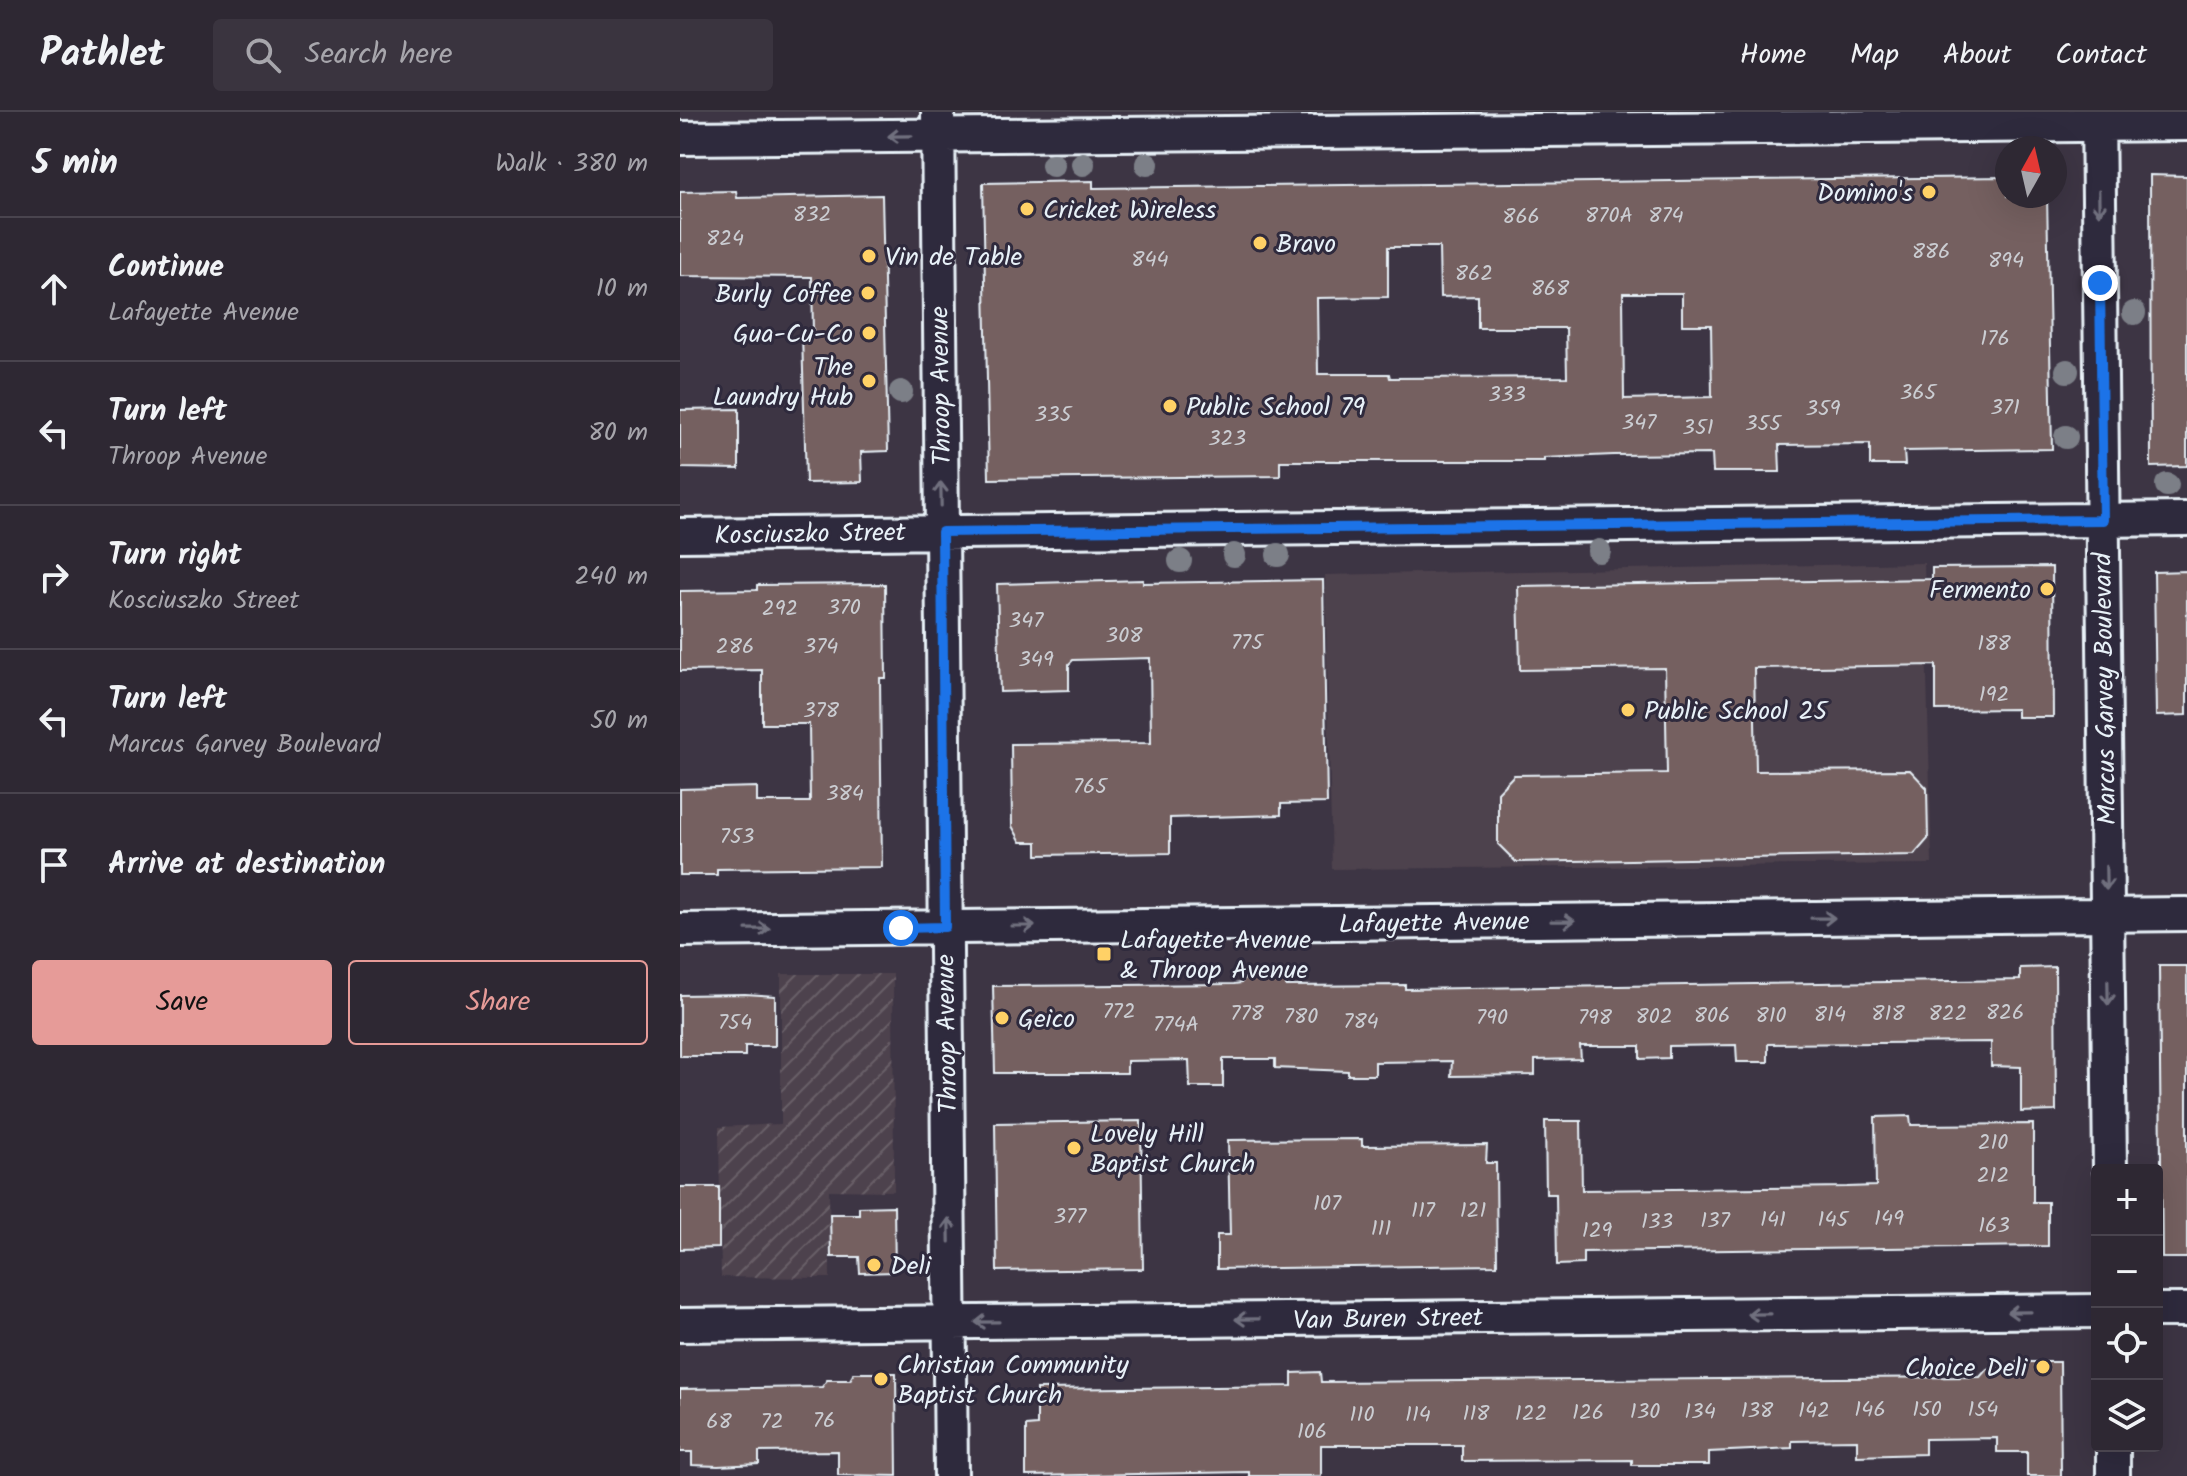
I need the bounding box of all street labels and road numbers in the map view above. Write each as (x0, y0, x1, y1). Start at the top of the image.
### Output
street label: Throop Avenue (920, 306, 964, 466)
street label: Kosciuszko Street (714, 512, 907, 558)
street label: Marcus Garvey Boulevard (2083, 551, 2129, 826)
street label: Lafayette Avenue (1338, 901, 1530, 947)
street label: Throop Avenue (926, 954, 970, 1114)
street label: Van Buren Street (1293, 1297, 1484, 1343)

